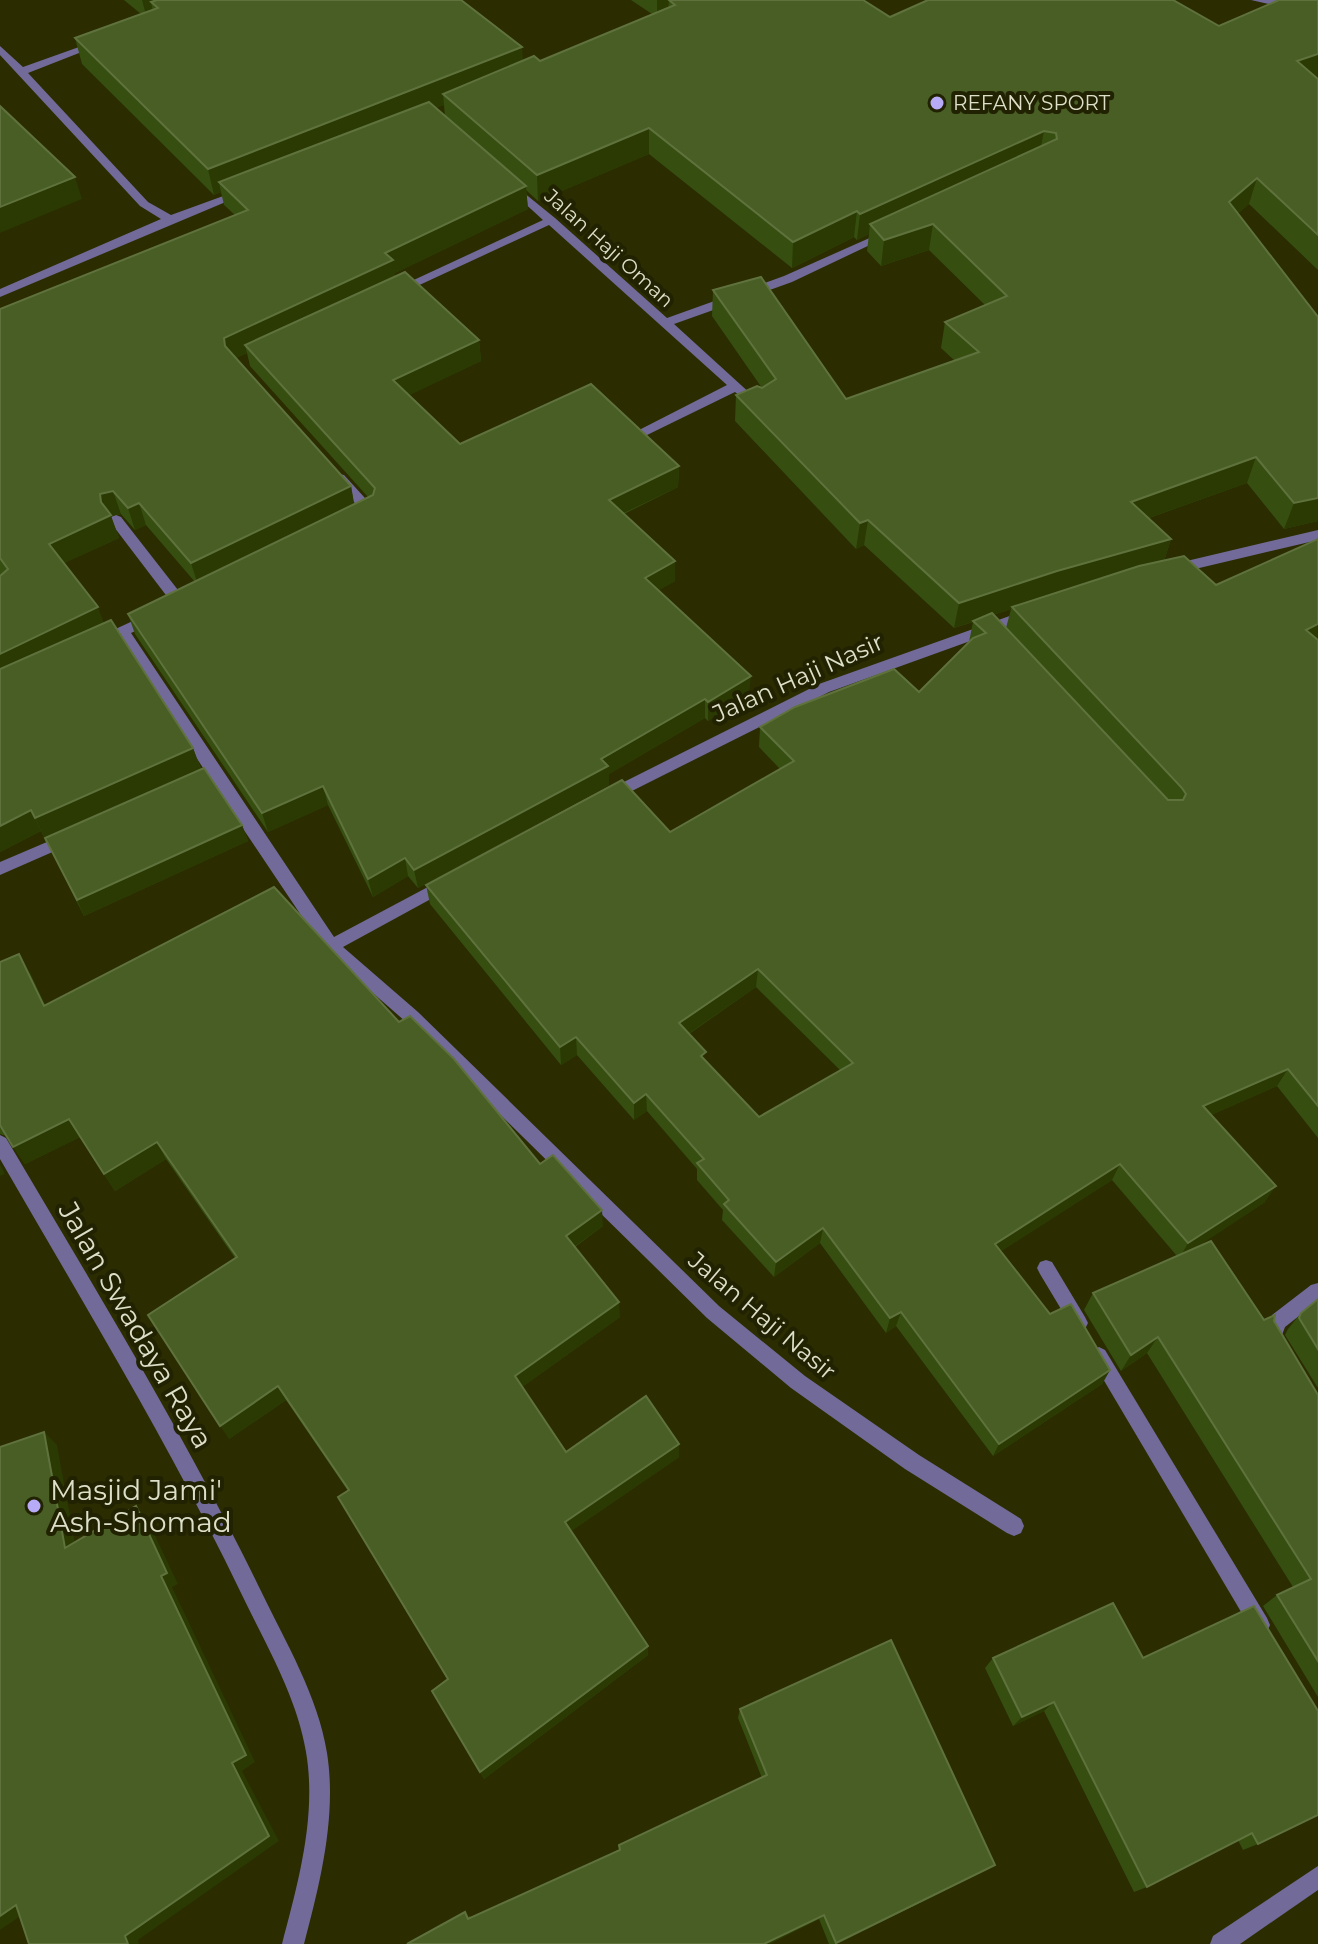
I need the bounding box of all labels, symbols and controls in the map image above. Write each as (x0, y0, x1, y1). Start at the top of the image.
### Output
place label: REFANY SPORT (953, 91, 1111, 115)
marker: REFANY SPORT (928, 94, 946, 112)
street label: Jalan Haji Oman (539, 183, 678, 312)
street label: Jalan Haji Nasir (707, 627, 888, 729)
street label: Jalan Swadaya Raya (51, 1195, 220, 1454)
street label: Jalan Haji Nasir (682, 1245, 842, 1386)
place label: Masjid Jami' Ash-Shomad (50, 1473, 232, 1539)
marker: Masjid Jami' Ash-Shomad (25, 1497, 43, 1515)

